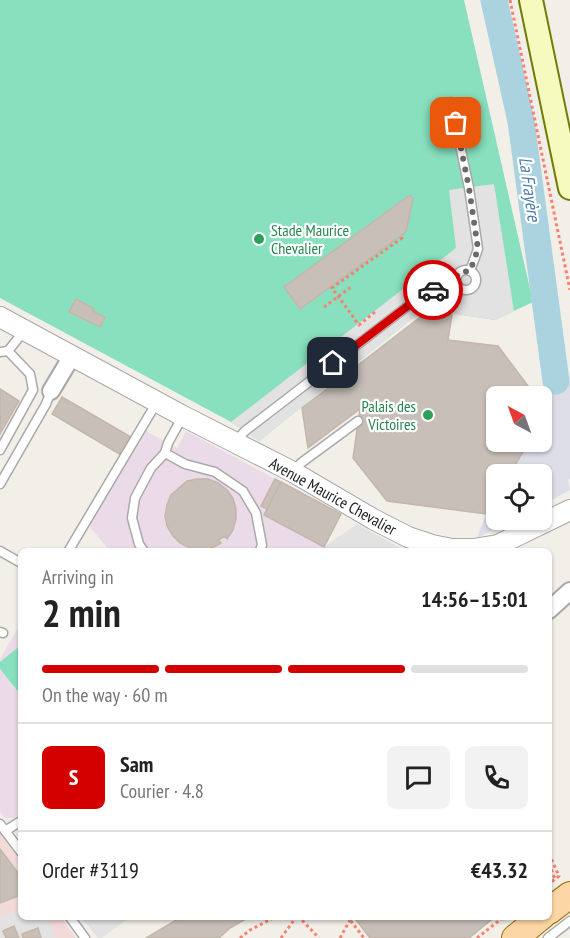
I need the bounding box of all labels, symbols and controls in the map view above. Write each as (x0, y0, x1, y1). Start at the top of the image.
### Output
pin (430, 97, 481, 148)
icon: bag (439, 106, 472, 139)
water label: La Frayère (514, 156, 546, 224)
place label: Stade Maurice Chevalier (271, 220, 349, 258)
marker: Stade Maurice Chevalier (252, 232, 266, 246)
courier (403, 260, 463, 320)
icon: car (417, 274, 450, 307)
pin (307, 337, 358, 388)
icon: home (316, 346, 349, 379)
north arrow (486, 386, 552, 452)
map controls (486, 386, 552, 530)
place label: Palais des Victoires (361, 396, 416, 434)
marker: Palais des Victoires (421, 408, 435, 422)
street label: Avenue Maurice Chevalier (266, 453, 401, 540)
button: locate (486, 464, 552, 530)
text: Arriving in (42, 564, 114, 590)
text: 14:56–15:01 (421, 585, 528, 613)
text: 2 min (42, 587, 121, 638)
text: On the way · 60 m (42, 682, 168, 708)
button: chat (387, 746, 450, 809)
button: phone (465, 746, 528, 809)
text: Sam (120, 750, 153, 778)
text: S (69, 763, 78, 791)
text: Courier · 4.8 (120, 778, 204, 804)
text: Order #3119 (42, 856, 139, 884)
text: €43.32 (471, 856, 528, 884)

